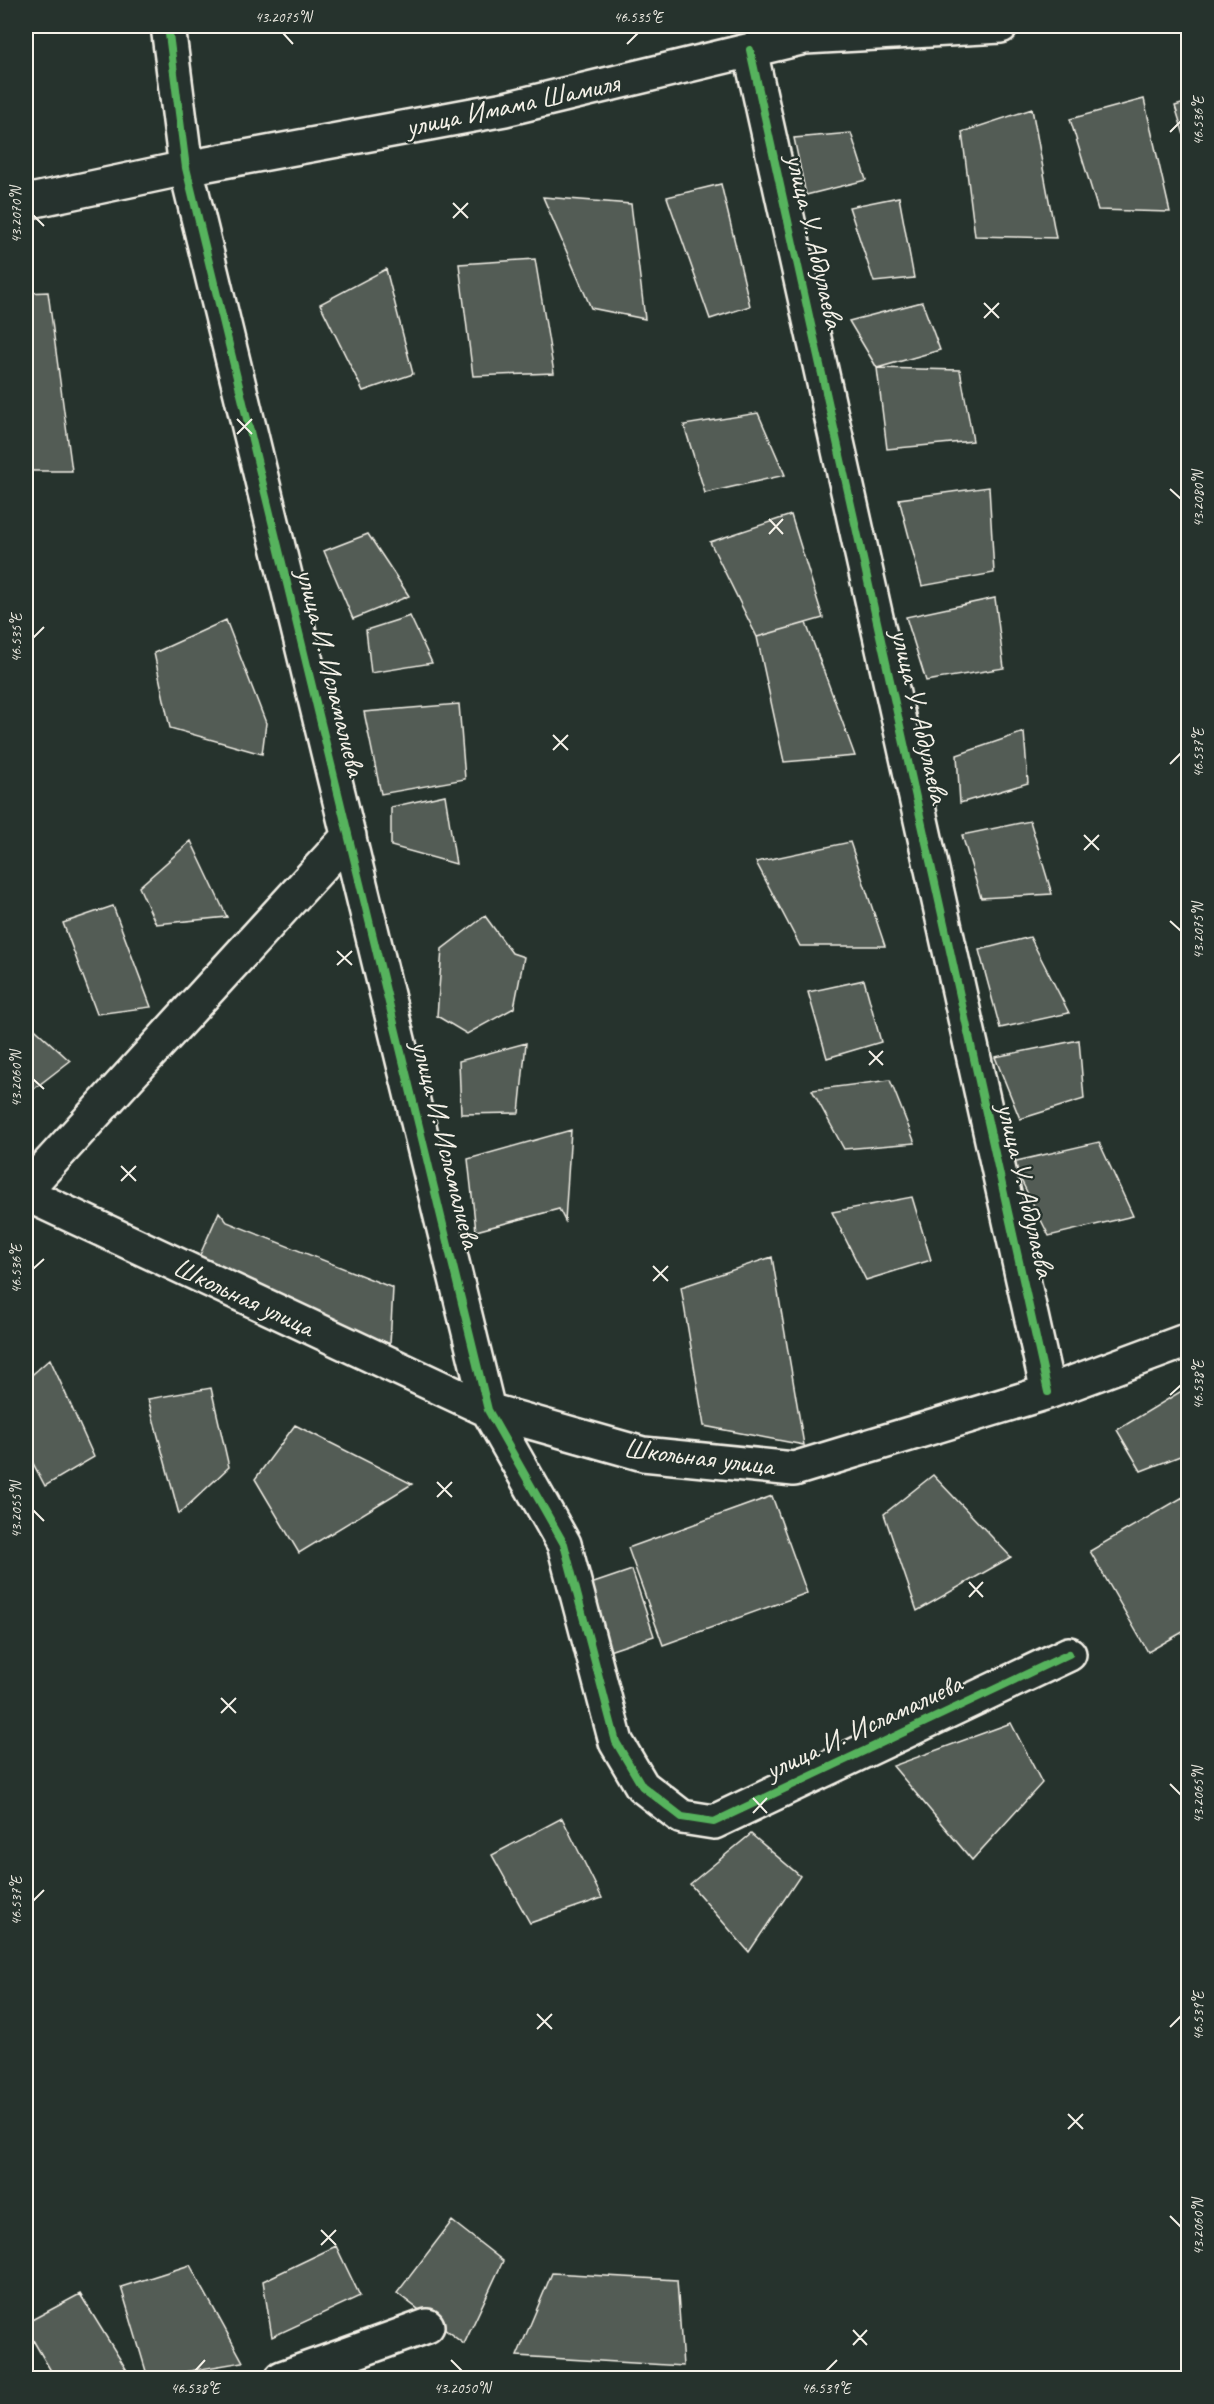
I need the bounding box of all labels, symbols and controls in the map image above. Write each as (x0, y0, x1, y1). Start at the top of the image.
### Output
text: 43.2075°N (255, 8, 314, 27)
text: 46.535°E (614, 8, 665, 27)
street label: улица Имама Шамиля (400, 64, 624, 145)
text: 46.536°E (1189, 94, 1208, 145)
street label: улица У. Абдулаева (778, 148, 853, 334)
text: 43.2070°N (7, 184, 26, 243)
text: 43.2080°N (1189, 468, 1208, 527)
street label: улица И. Исламалиева (288, 563, 375, 781)
text: 46.535°E (7, 611, 26, 662)
street label: улица У. Абдулаева (883, 623, 958, 809)
text: 46.537°E (1189, 726, 1208, 777)
text: 43.2075°N (1189, 900, 1208, 959)
street label: улица И. Исламалиева (403, 1035, 490, 1253)
text: 43.2060°N (7, 1048, 26, 1107)
street label: улица У. Абдулаева (989, 1097, 1064, 1283)
text: 46.536°E (7, 1242, 26, 1293)
street label: Школьная улица (168, 1249, 322, 1345)
text: 46.538°E (1189, 1358, 1208, 1409)
street label: Школьная улица (622, 1430, 779, 1483)
text: 43.2055°N (7, 1479, 26, 1538)
street label: улица И. Исламалиева (758, 1665, 969, 1788)
text: 43.2065°N (1189, 1764, 1208, 1823)
text: 46.537°E (7, 1874, 26, 1925)
text: 46.539°E (1189, 1989, 1208, 2040)
text: 43.2060°N (1189, 2196, 1208, 2255)
text: 46.538°E (171, 2379, 222, 2398)
text: 43.2050°N (434, 2379, 493, 2398)
text: 46.539°E (802, 2379, 853, 2398)

